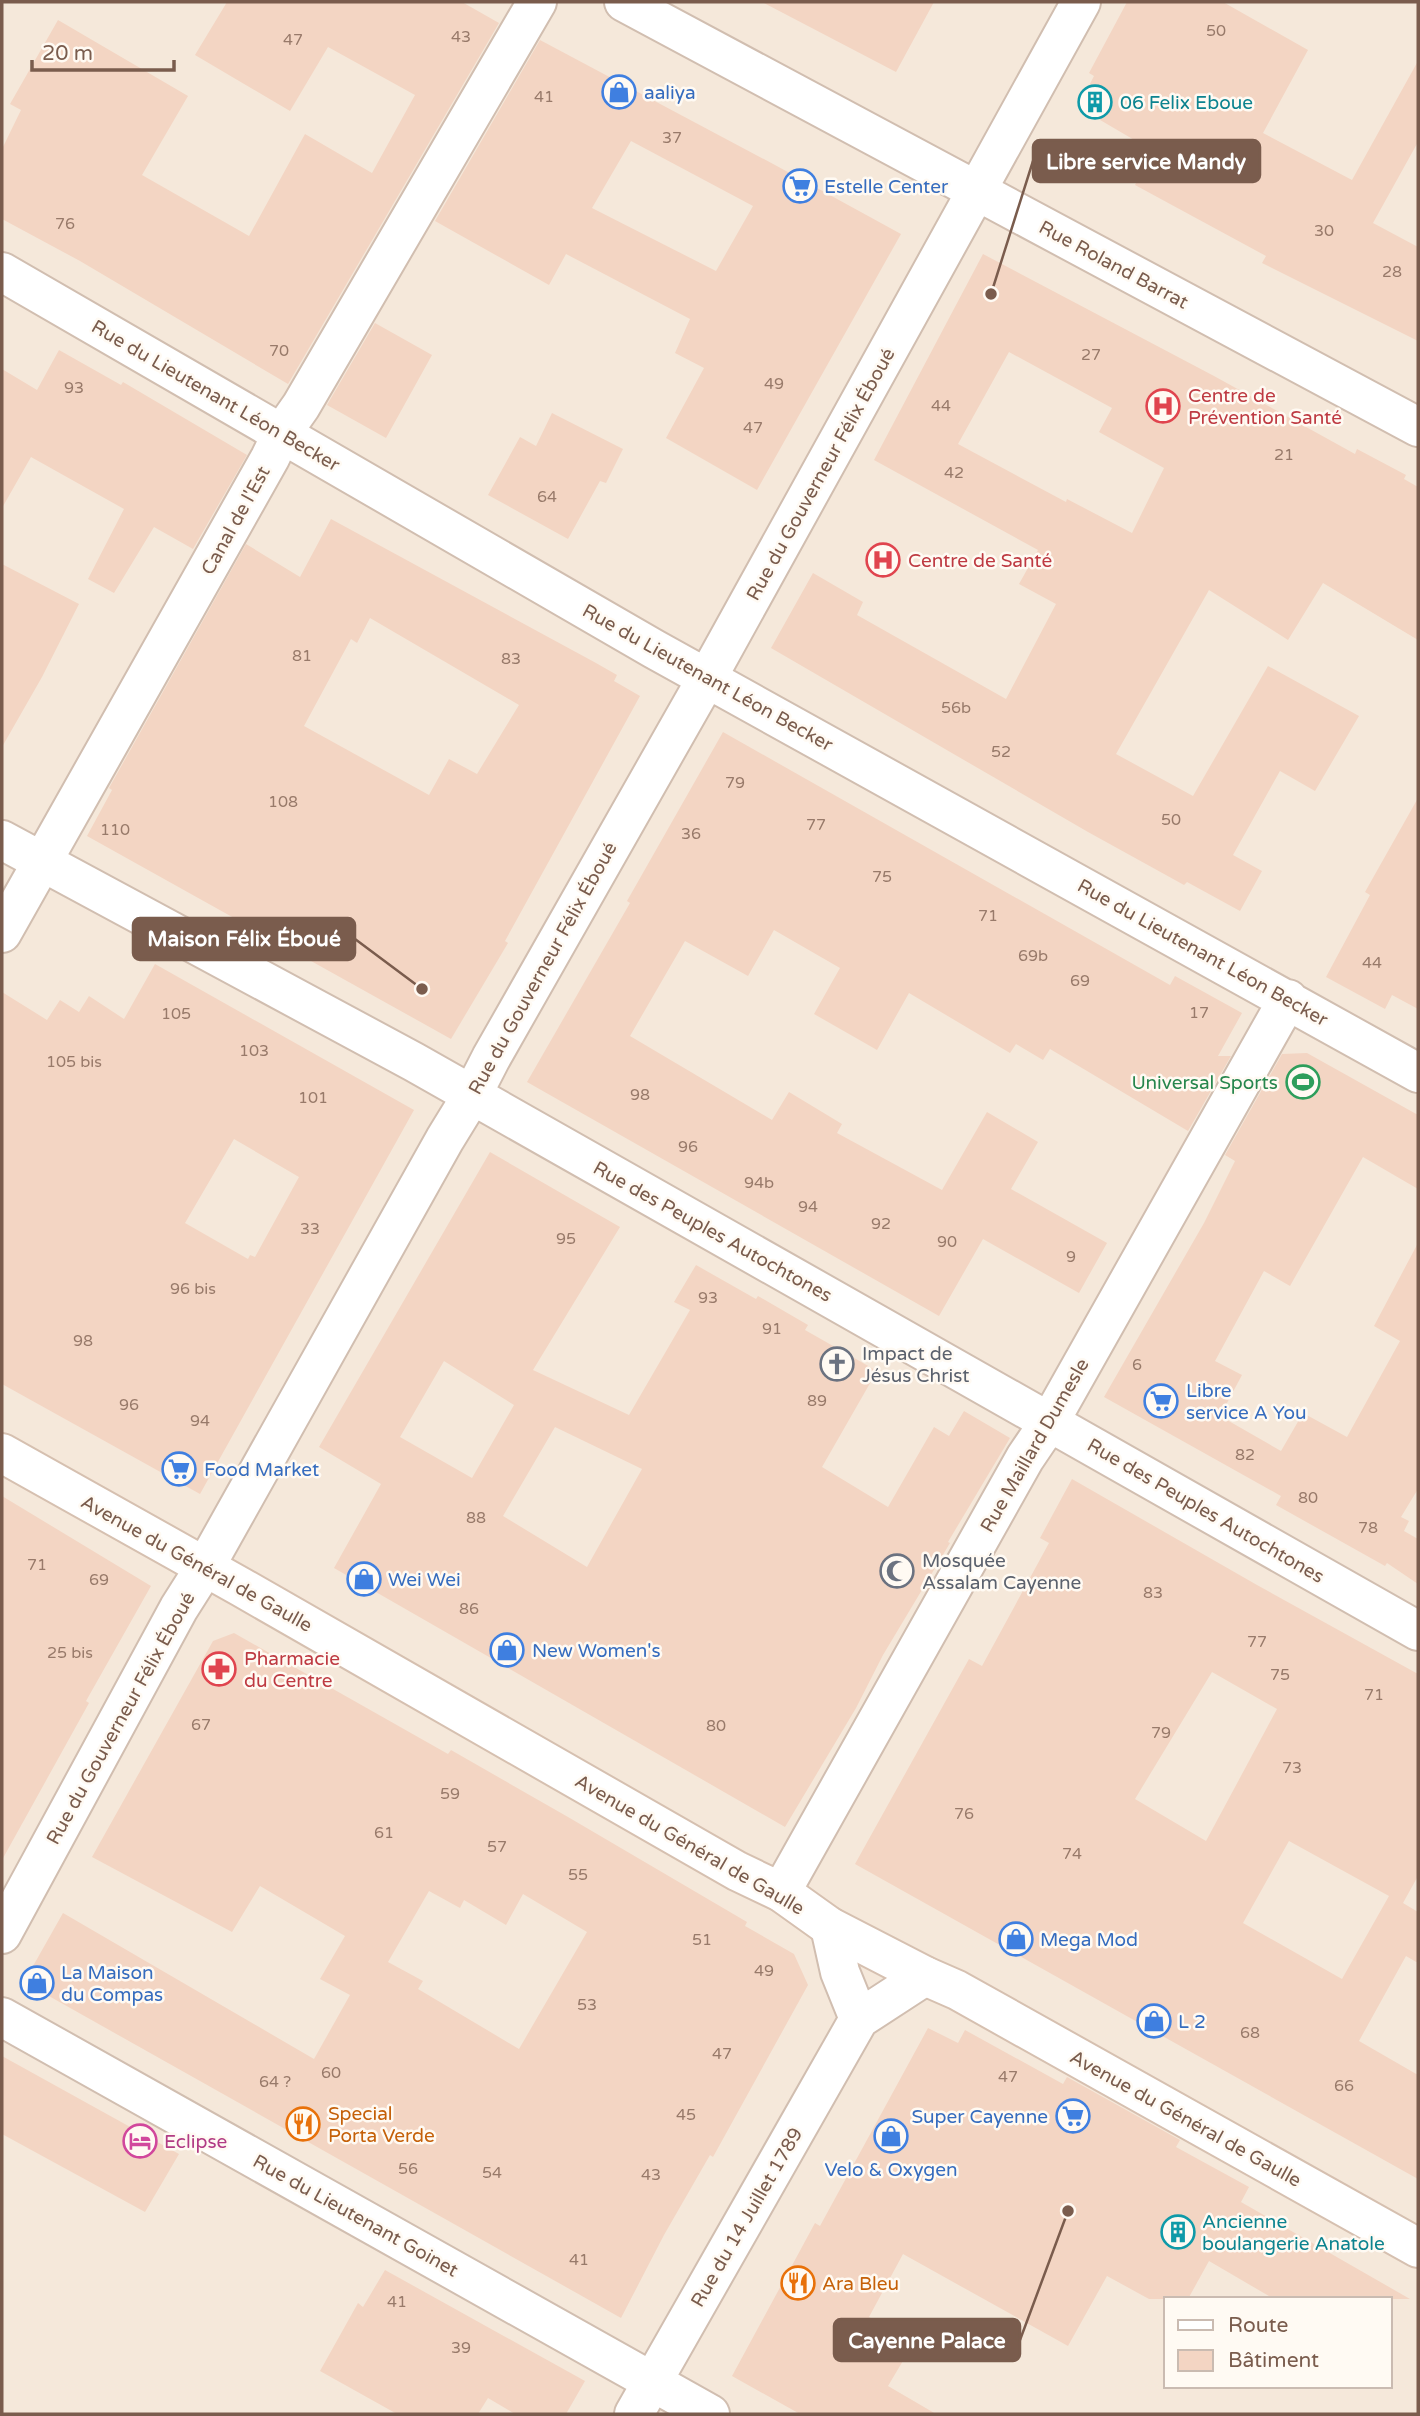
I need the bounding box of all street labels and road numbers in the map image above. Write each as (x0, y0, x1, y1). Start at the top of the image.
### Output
street label: Rue Roland Barrat (1035, 216, 1192, 314)
street label: Rue du Lieutenant Léon Becker (87, 316, 344, 476)
street label: Rue du Gouverneur Félix Éboué (742, 344, 900, 604)
street label: Canal de l'Est (197, 462, 275, 579)
street label: Rue du Lieutenant Léon Becker (578, 600, 837, 756)
street label: Rue du Gouverneur Félix Éboué (464, 838, 622, 1098)
street label: Rue du Lieutenant Léon Becker (1073, 875, 1332, 1031)
street label: Rue des Peuples Autochtones (589, 1157, 836, 1307)
street label: Rue Maillard Dumesle (976, 1355, 1094, 1536)
street label: Rue des Peuples Autochtones (1083, 1434, 1328, 1588)
street label: Avenue du Général de Gaulle (77, 1491, 316, 1637)
street label: Rue du Gouverneur Félix Éboué (42, 1588, 200, 1848)
street label: Avenue du Général de Gaulle (571, 1770, 808, 1920)
street label: Avenue du Général de Gaulle (1066, 2046, 1305, 2192)
street label: Rue du 14 Juillet 1789 (686, 2124, 807, 2311)
street label: Rue du Lieutenant Goinet (249, 2150, 462, 2282)

